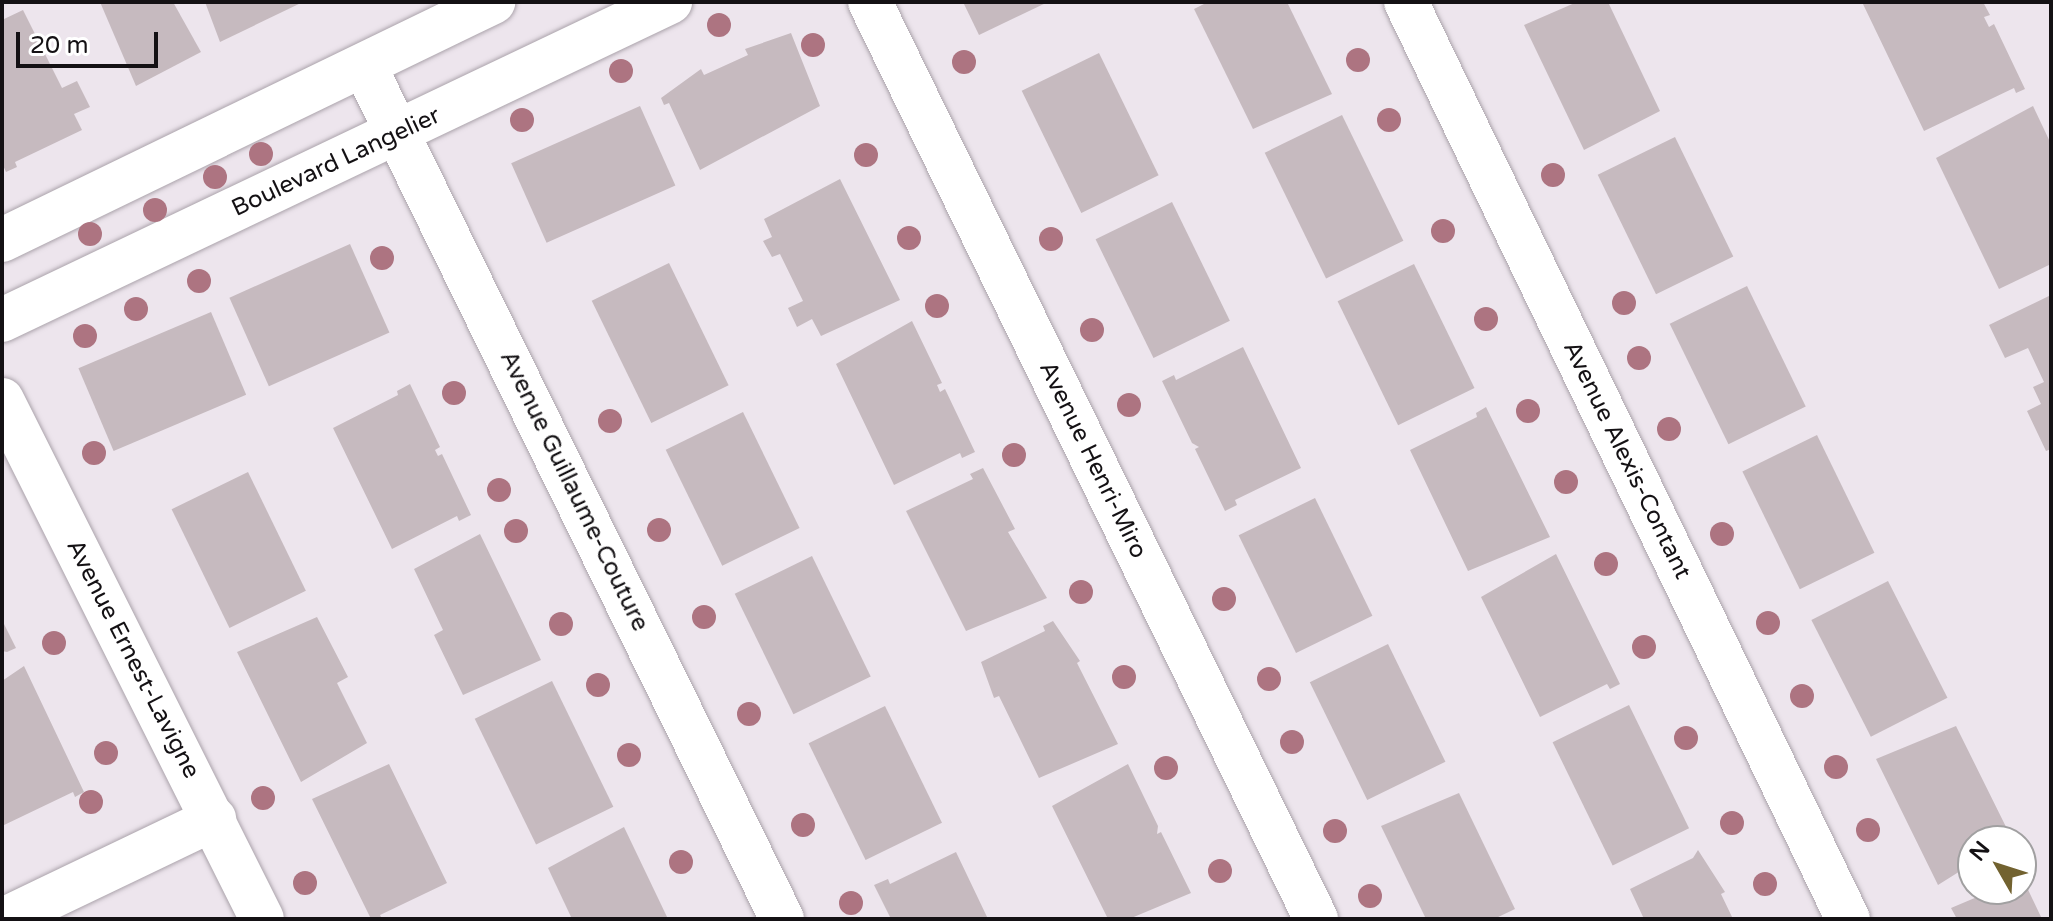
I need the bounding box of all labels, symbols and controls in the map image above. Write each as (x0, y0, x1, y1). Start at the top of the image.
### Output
scale bar (20, 16, 162, 66)
text: 20 m (30, 31, 88, 60)
street label: Boulevard Langelier (227, 101, 445, 223)
street label: Avenue Alexis-Contant (1557, 336, 1697, 584)
street label: Avenue Guillaume-Couture (494, 346, 654, 636)
street label: Avenue Henri-Miro (1033, 357, 1153, 563)
street label: Avenue Ernest-Lavigne (60, 535, 206, 783)
north arrow (1957, 825, 2037, 905)
text: N (1964, 836, 1996, 866)

